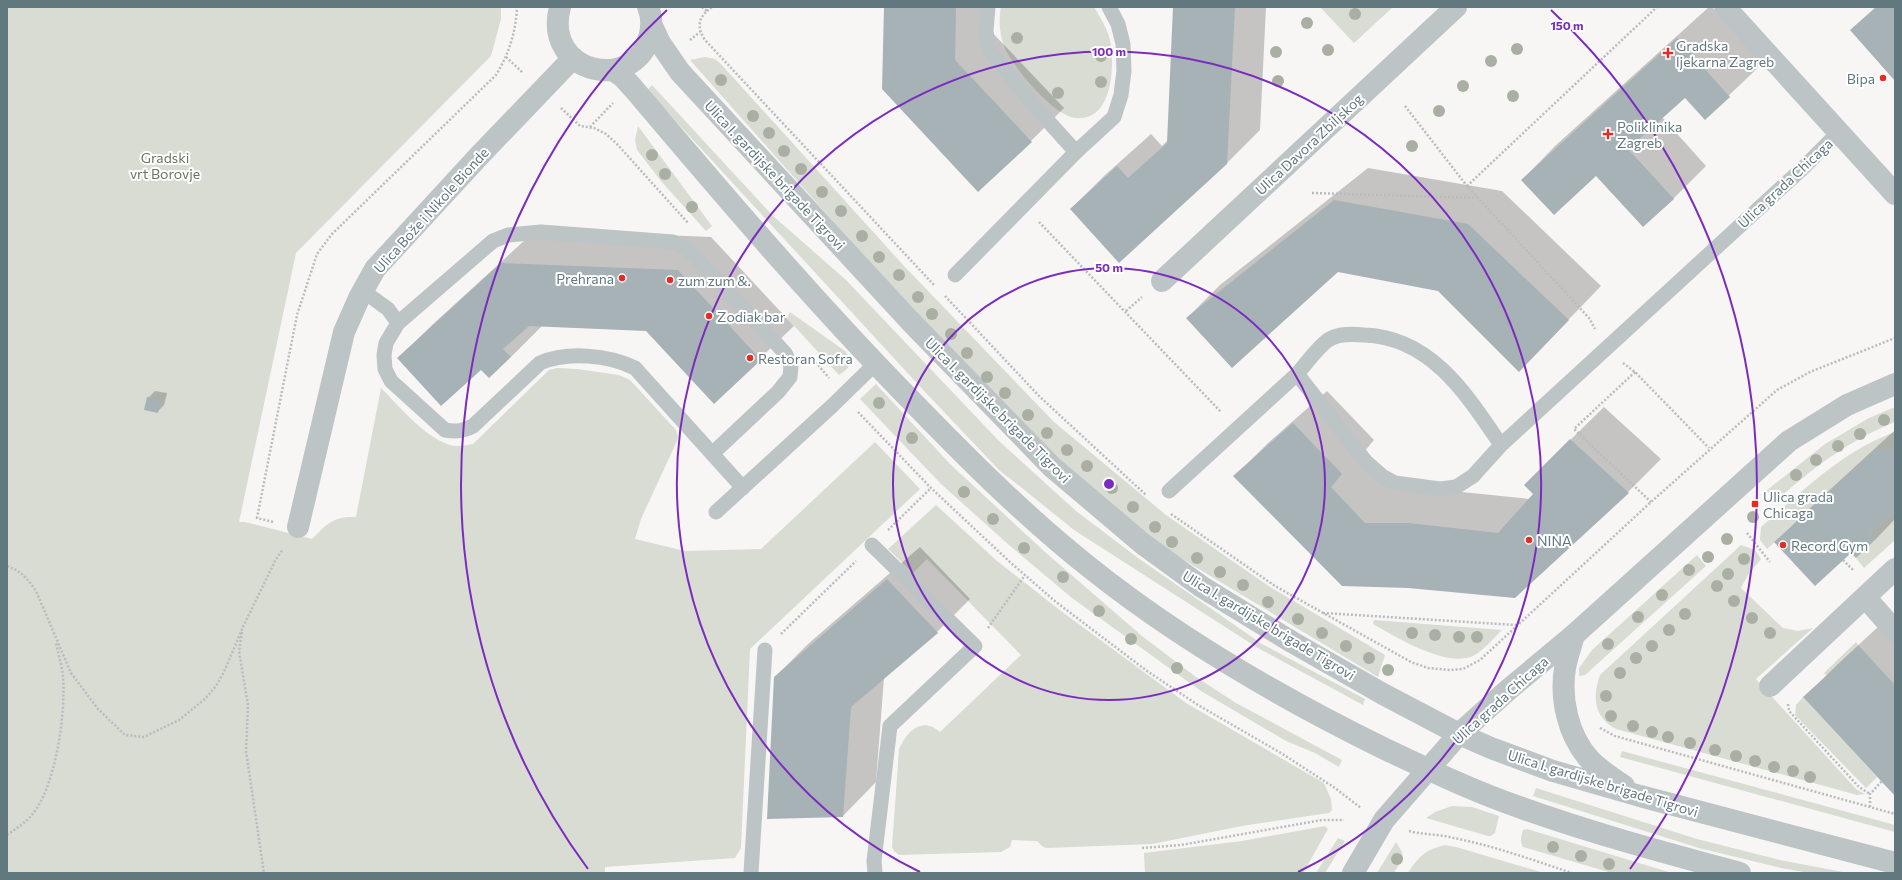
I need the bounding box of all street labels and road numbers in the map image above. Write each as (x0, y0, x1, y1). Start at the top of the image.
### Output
street label: Ulica Davora Zbiljskog (1252, 90, 1366, 198)
street label: Ulica I. gardijske brigade Tigrovi (701, 97, 849, 253)
street label: Ulica grada Chicaga (1734, 135, 1836, 231)
street label: Ulica Bože i Nikole Bionde (370, 144, 492, 276)
street label: Ulica I. gardijske brigade Tigrovi (922, 334, 1074, 486)
street label: Ulica I. gardijske brigade Tigrovi (1180, 567, 1358, 683)
street label: Ulica grada Chicaga (1449, 653, 1551, 747)
street label: Ulica I. gardijske brigade Tigrovi (1506, 746, 1700, 820)

